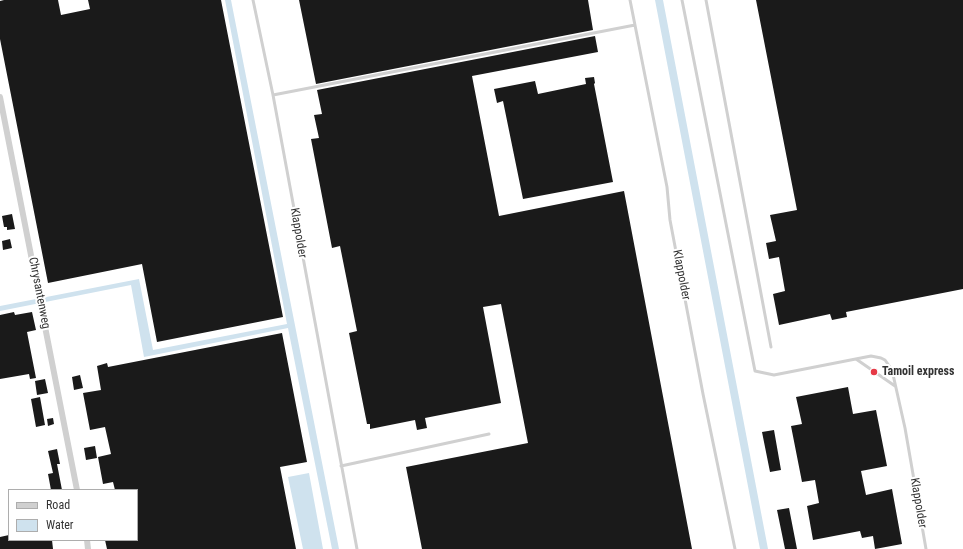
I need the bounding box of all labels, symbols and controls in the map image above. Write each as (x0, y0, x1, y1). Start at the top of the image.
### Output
street label: Klappolder (286, 207, 310, 259)
street label: Klappolder (669, 249, 693, 301)
street label: Chrysantenweg (25, 256, 53, 330)
place label: Tamoil express (882, 365, 954, 379)
marker: Tamoil express (869, 367, 879, 377)
street label: Klappolder (906, 477, 930, 529)
legend (8, 489, 138, 541)
text: Road (46, 498, 70, 512)
text: Water (46, 518, 74, 532)

